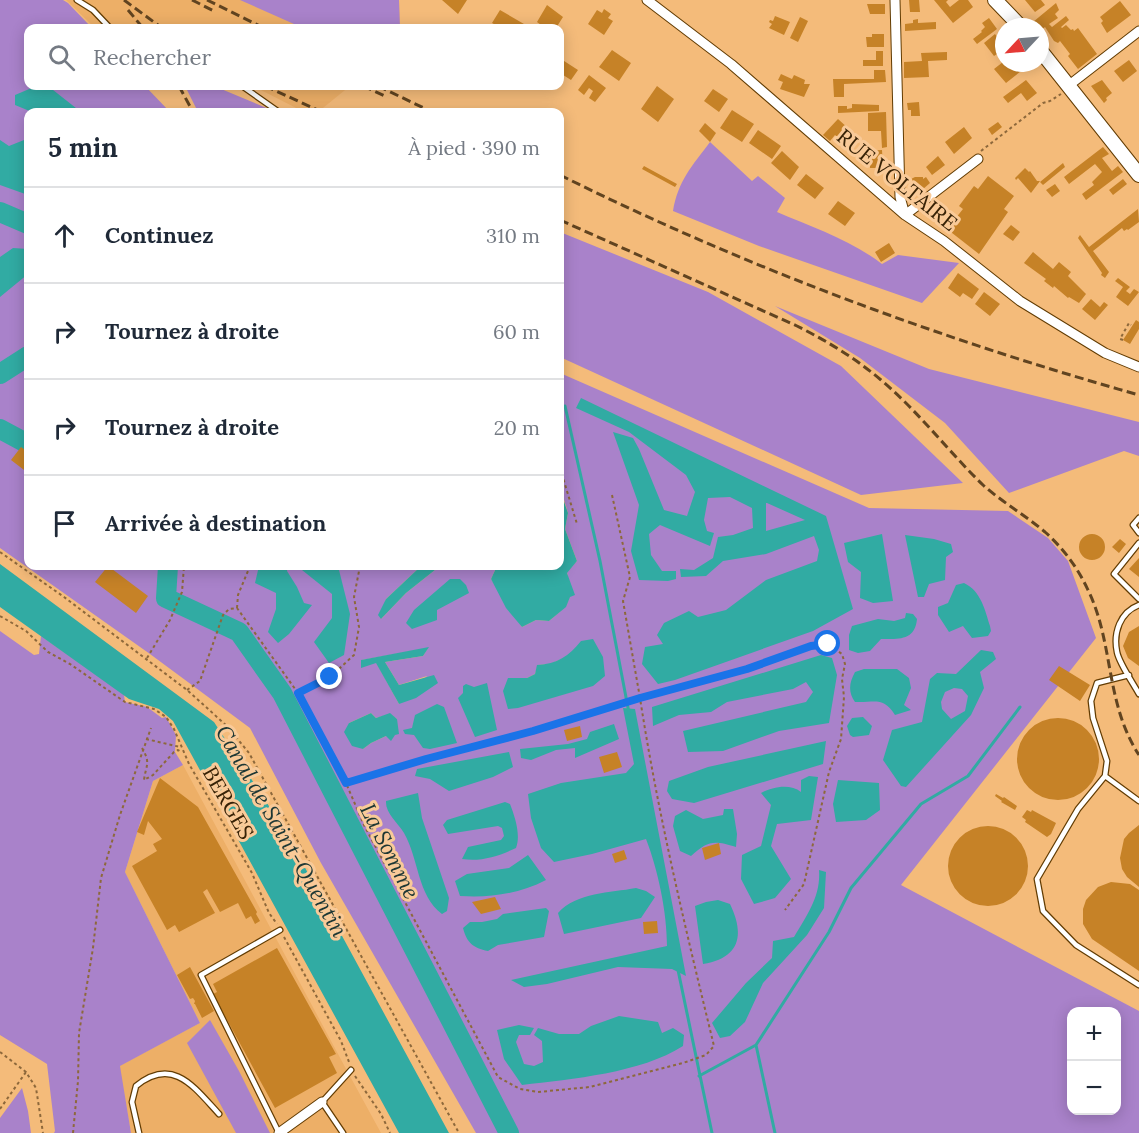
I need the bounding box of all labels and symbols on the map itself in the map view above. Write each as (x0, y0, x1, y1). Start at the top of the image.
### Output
north arrow (995, 18, 1049, 72)
street label: RUE VOLTAIRE (831, 123, 963, 237)
route start (814, 630, 840, 656)
route end (316, 663, 342, 689)
water label: Canal de Saint-Quentin (210, 720, 354, 942)
street label: BERGES (197, 761, 260, 844)
water label: La Somme (354, 799, 426, 903)

